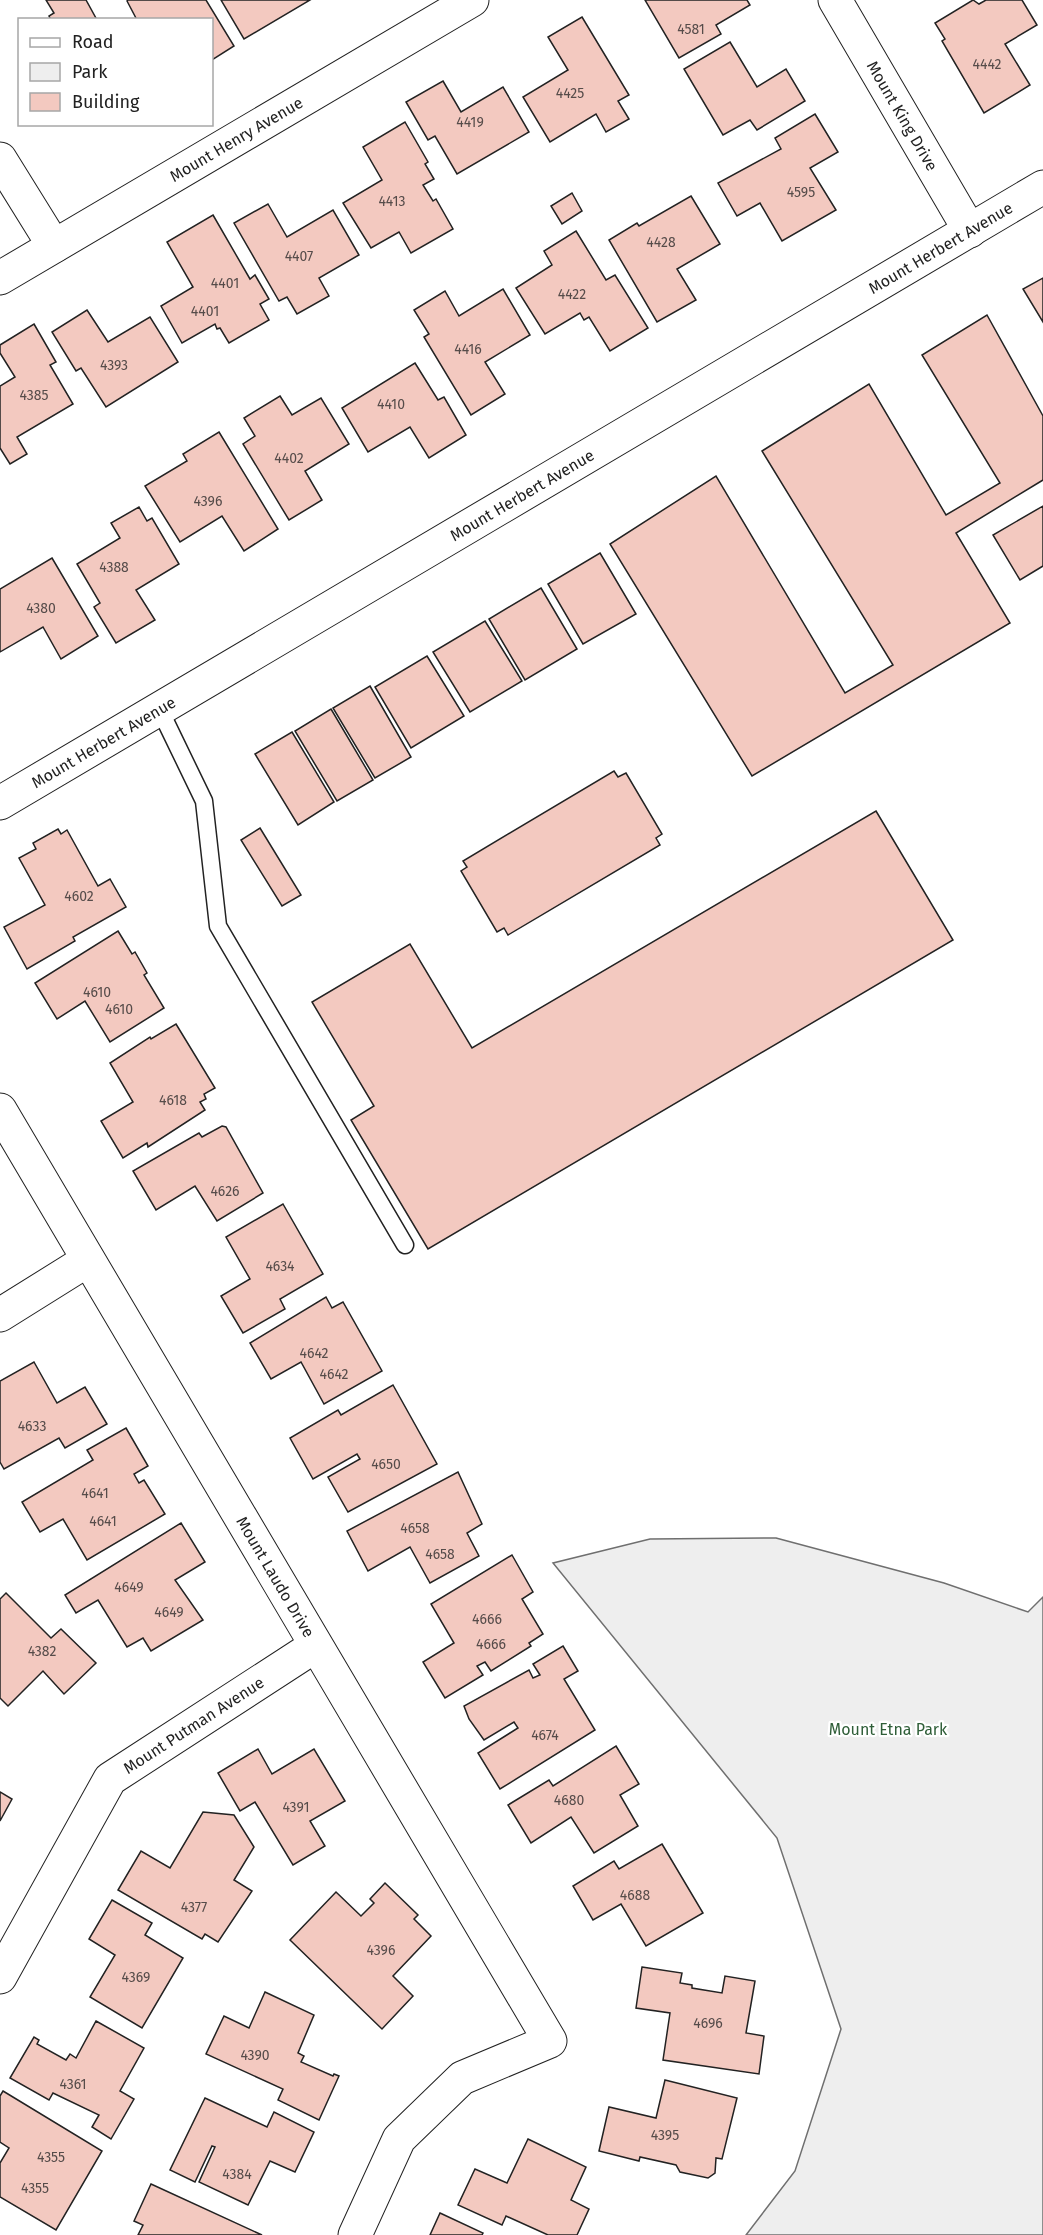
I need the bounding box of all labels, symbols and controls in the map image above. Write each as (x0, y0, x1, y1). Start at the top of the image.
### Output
legend (18, 18, 213, 126)
house number: 4581 (677, 21, 705, 38)
text: Road (72, 31, 114, 53)
house number: 4442 (973, 56, 1002, 73)
street label: Mount King Drive (863, 57, 942, 174)
text: Park (72, 61, 108, 83)
house number: 4425 (556, 85, 584, 102)
text: Building (72, 91, 140, 113)
street label: Mount Henry Avenue (166, 92, 306, 185)
house number: 4419 (456, 114, 484, 131)
house number: 4595 (787, 184, 815, 201)
house number: 4413 (378, 193, 406, 210)
street label: Mount Herbert Avenue (865, 198, 1016, 298)
house number: 4428 (646, 234, 676, 251)
house number: 4407 (285, 248, 313, 265)
house number: 4401 (211, 275, 239, 292)
house number: 4422 (558, 286, 586, 303)
house number: 4401 (191, 303, 219, 320)
house number: 4416 (454, 341, 482, 358)
house number: 4393 (100, 357, 128, 374)
house number: 4385 (20, 387, 48, 404)
house number: 4410 (377, 396, 405, 413)
street label: Mount Herbert Avenue (446, 445, 597, 545)
house number: 4402 (274, 450, 304, 467)
house number: 4396 (194, 493, 222, 510)
house number: 4388 (99, 559, 129, 576)
house number: 4380 (26, 600, 56, 617)
street label: Mount Herbert Avenue (28, 692, 179, 792)
house number: 4602 (64, 888, 94, 905)
house number: 4610 (83, 984, 111, 1001)
house number: 4610 (105, 1001, 133, 1018)
house number: 4618 (159, 1092, 187, 1109)
house number: 4626 (210, 1183, 240, 1200)
house number: 4634 (265, 1258, 295, 1275)
house number: 4642 (299, 1345, 329, 1362)
house number: 4642 (319, 1366, 349, 1383)
house number: 4633 (18, 1418, 46, 1435)
house number: 4650 (371, 1456, 401, 1473)
house number: 4641 (81, 1485, 109, 1502)
house number: 4641 (89, 1513, 117, 1530)
street label: Mount Laudo Drive (233, 1513, 319, 1641)
house number: 4658 (400, 1520, 430, 1537)
house number: 4658 (425, 1546, 455, 1563)
house number: 4649 (114, 1579, 144, 1596)
house number: 4649 (154, 1604, 184, 1621)
house number: 4666 (472, 1611, 502, 1628)
house number: 4666 (476, 1636, 506, 1653)
house number: 4382 (28, 1643, 56, 1660)
street label: Mount Putman Avenue (120, 1672, 267, 1777)
park label: Mount Etna Park (829, 1720, 948, 1739)
house number: 4674 (531, 1727, 559, 1744)
house number: 4680 (554, 1792, 584, 1809)
house number: 4391 (282, 1799, 310, 1816)
house number: 4688 (620, 1887, 650, 1904)
house number: 4377 (181, 1899, 207, 1916)
house number: 4396 (367, 1942, 395, 1959)
house number: 4369 (122, 1969, 150, 1986)
house number: 4696 (693, 2015, 723, 2032)
house number: 4390 (240, 2047, 270, 2064)
house number: 4361 (59, 2076, 87, 2093)
house number: 4395 (651, 2127, 679, 2144)
house number: 4355 (37, 2149, 65, 2166)
house number: 4384 (222, 2166, 252, 2183)
house number: 4355 (21, 2180, 49, 2197)

